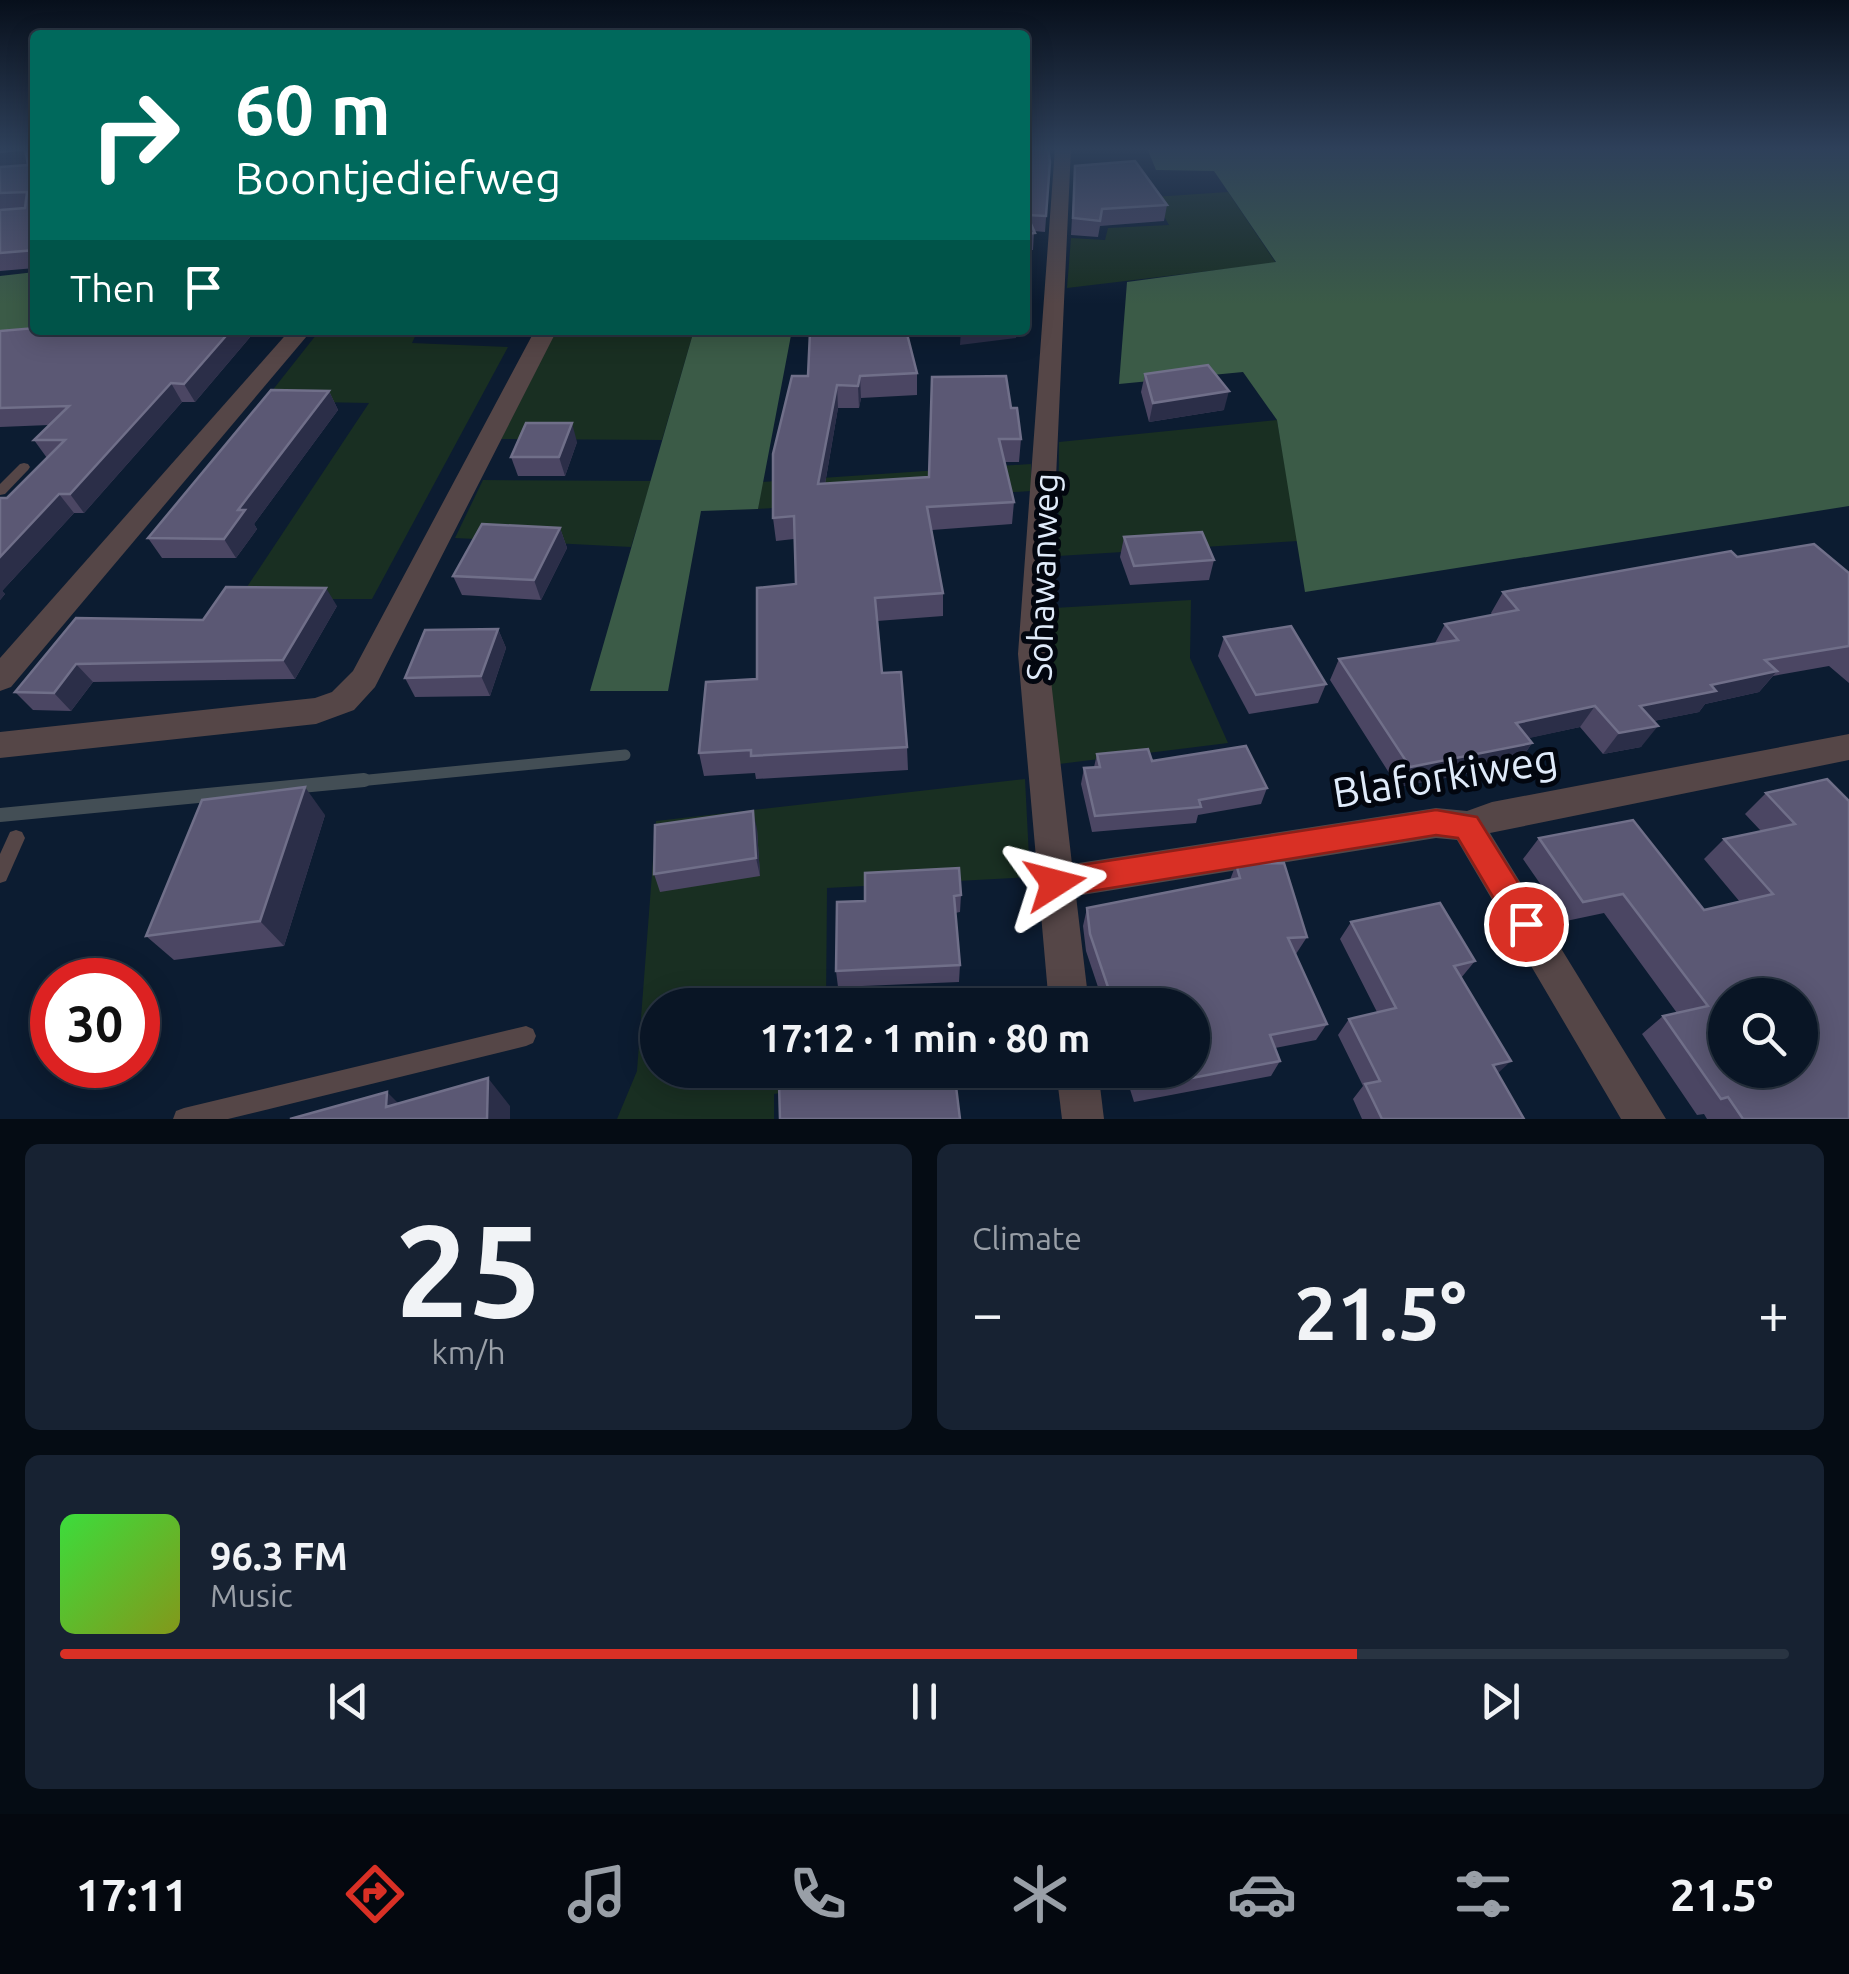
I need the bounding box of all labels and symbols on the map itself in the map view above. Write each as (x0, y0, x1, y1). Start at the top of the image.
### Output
street label: Sohawanweg (1018, 472, 1066, 682)
street label: Blaforkiweg (1329, 734, 1561, 816)
position arrow (1003, 831, 1107, 935)
pin (1484, 882, 1569, 967)
speed limit sign: 30 (30, 958, 160, 1088)

